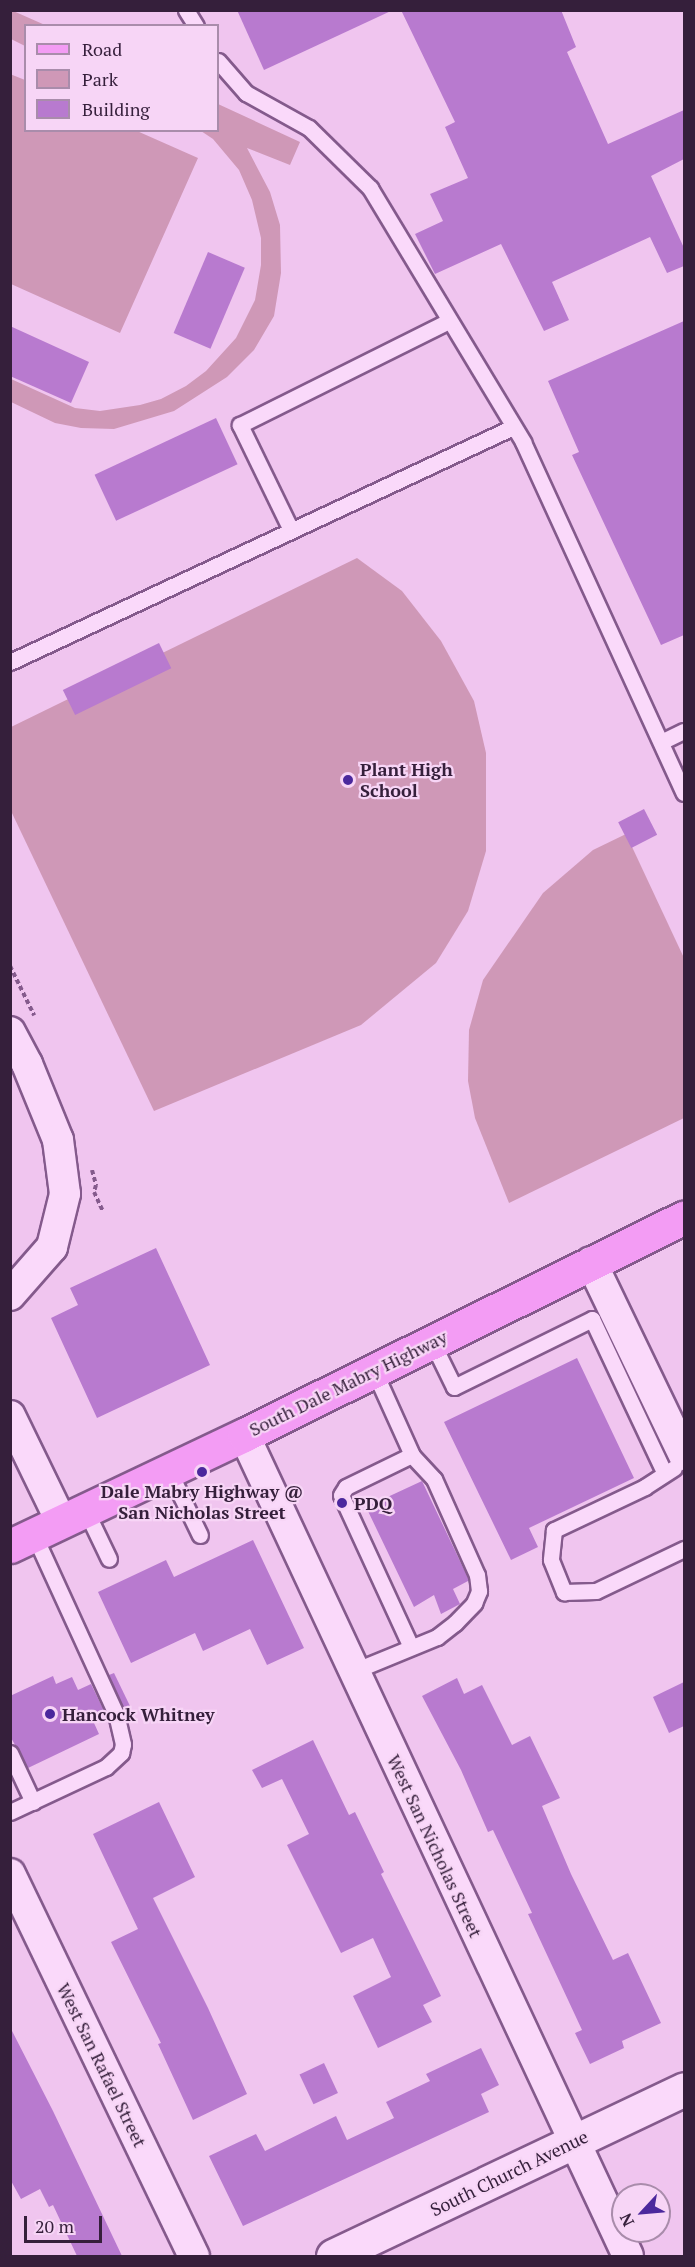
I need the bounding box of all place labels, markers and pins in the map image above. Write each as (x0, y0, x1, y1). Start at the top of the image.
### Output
place label: Plant High School (360, 759, 453, 802)
marker: Plant High School (341, 773, 355, 787)
marker: Dale Mabry Highway @ San Nicholas Street (195, 1465, 209, 1479)
place label: Dale Mabry Highway @ San Nicholas Street (101, 1481, 303, 1524)
place label: PDQ (354, 1492, 392, 1514)
marker: PDQ (335, 1496, 349, 1510)
place label: Hancock Whitney (62, 1703, 214, 1725)
marker: Hancock Whitney (43, 1707, 57, 1721)

